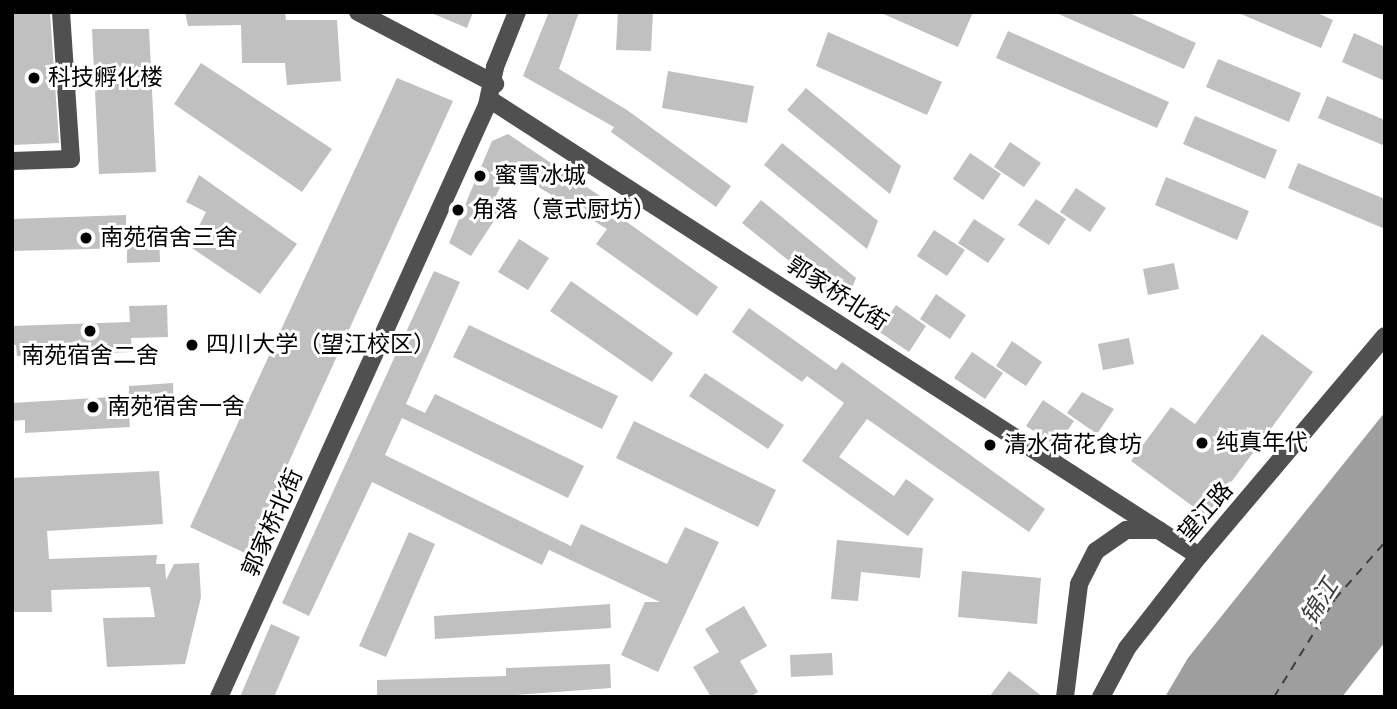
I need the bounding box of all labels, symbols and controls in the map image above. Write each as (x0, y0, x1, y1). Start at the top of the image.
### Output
place label: 科技孵化楼 (48, 64, 163, 92)
marker: 科技孵化楼 (26, 70, 42, 86)
place label: 蜜雪冰城 (494, 162, 586, 190)
marker: 蜜雪冰城 (472, 168, 488, 184)
place label: 角落（意式厨坊） (472, 196, 656, 224)
marker: 角落（意式厨坊） (450, 202, 466, 218)
place label: 南苑宿舍三舍 (100, 224, 238, 252)
marker: 南苑宿舍三舍 (78, 230, 94, 246)
street label: 郭家桥北街 (781, 251, 893, 337)
marker: 南苑宿舍二舍 (82, 323, 98, 339)
place label: 四川大学（望江校区） (206, 331, 436, 359)
marker: 四川大学（望江校区） (184, 337, 200, 353)
place label: 南苑宿舍二舍 (21, 342, 159, 370)
place label: 南苑宿舍一舍 (107, 393, 245, 421)
marker: 南苑宿舍一舍 (85, 399, 101, 415)
place label: 纯真年代 (1216, 429, 1308, 457)
place label: 清水荷花食坊 (1004, 431, 1142, 459)
marker: 纯真年代 (1194, 435, 1210, 451)
marker: 清水荷花食坊 (982, 437, 998, 453)
street label: 郭家桥北街 (237, 465, 309, 581)
street label: 望江路 (1173, 477, 1239, 547)
water label: 锦江 (1295, 574, 1345, 630)

